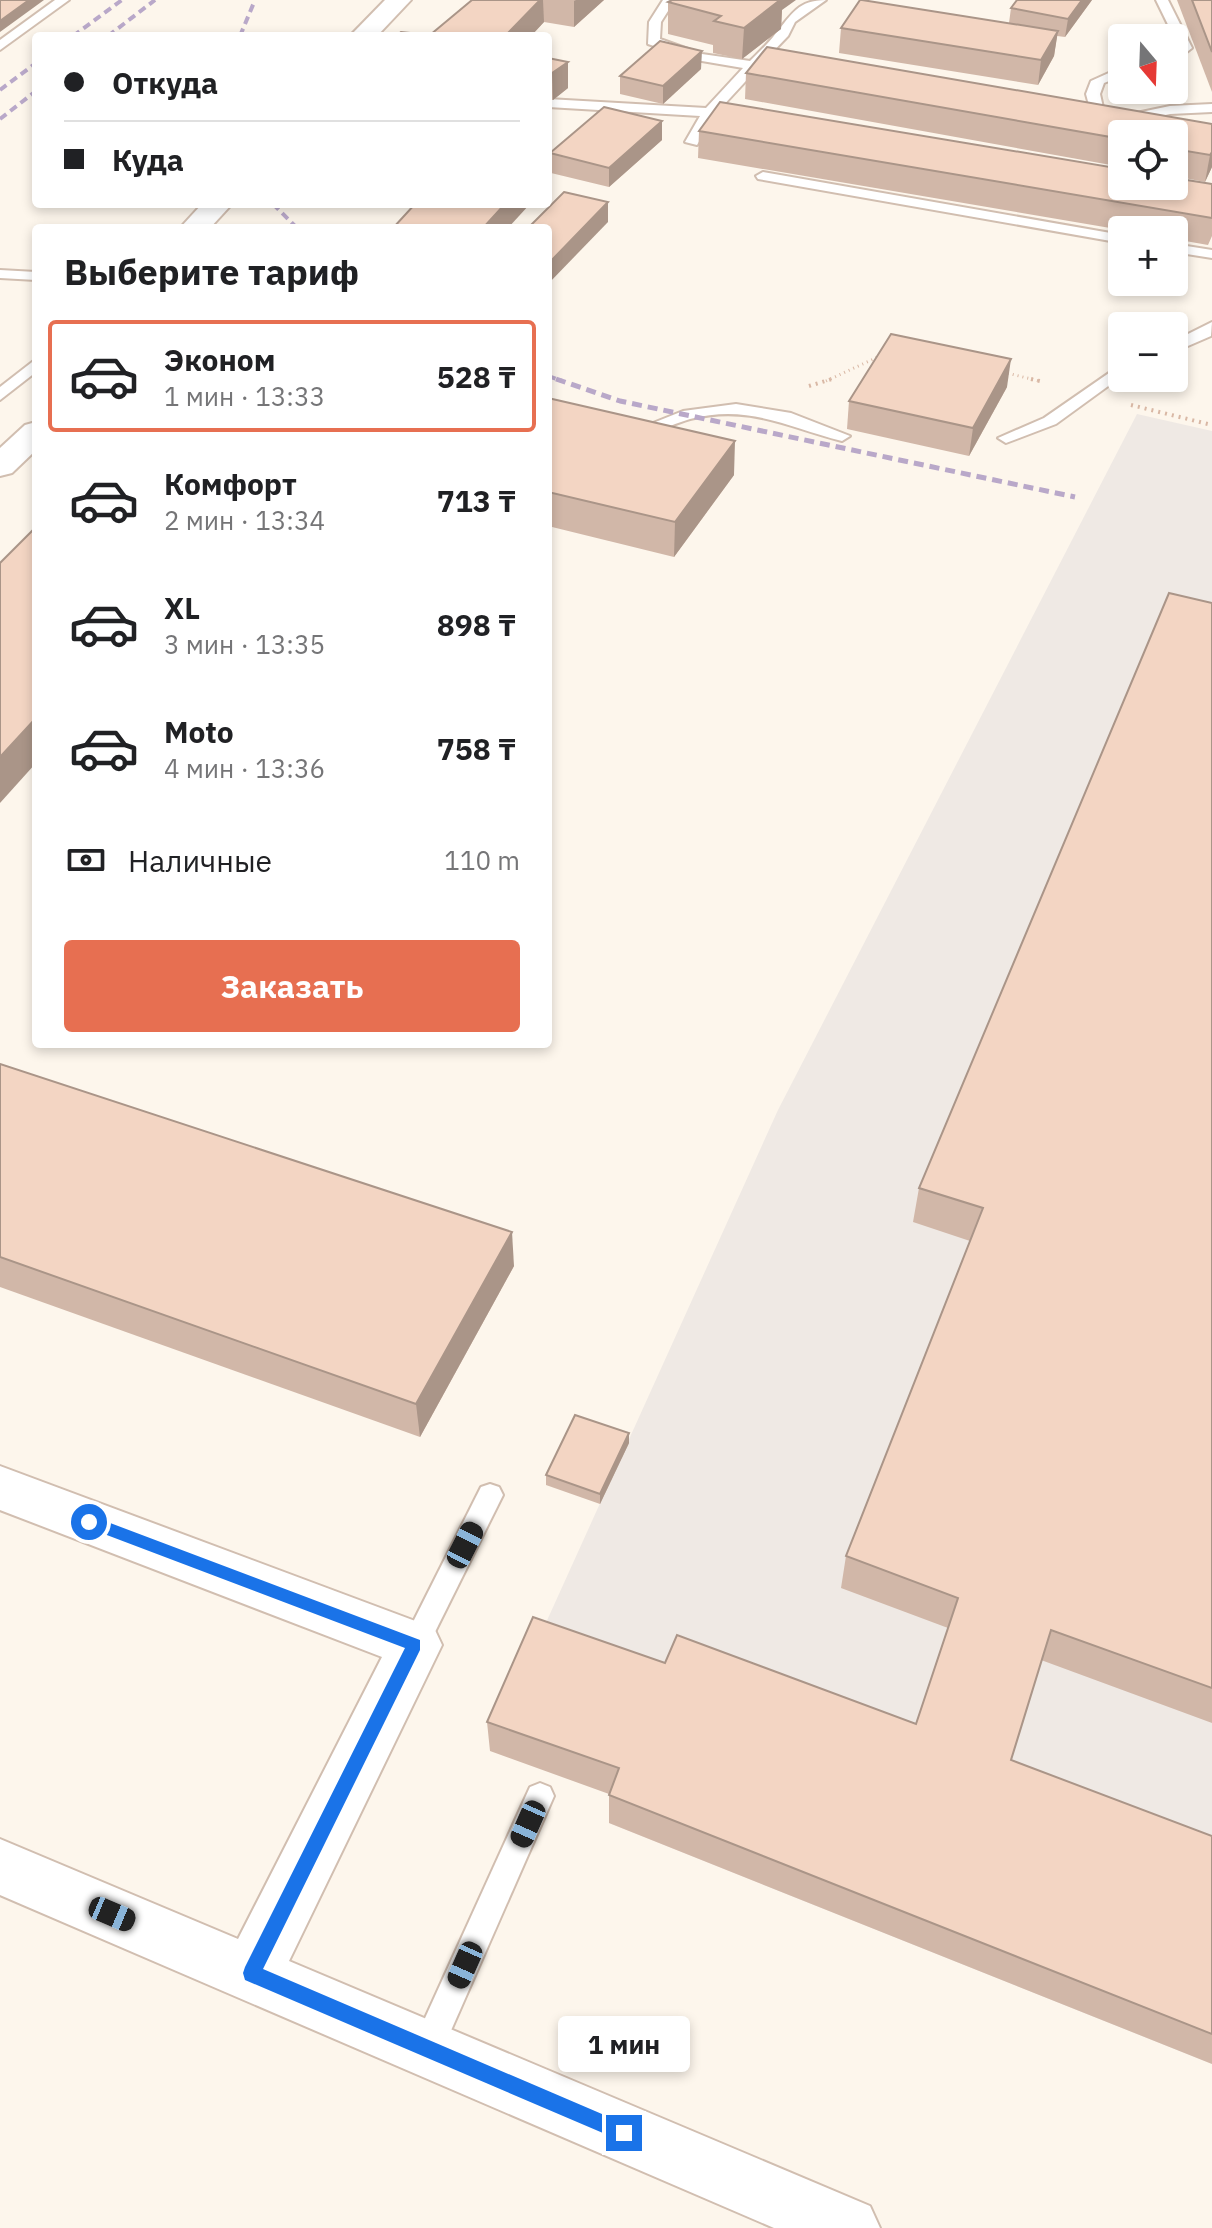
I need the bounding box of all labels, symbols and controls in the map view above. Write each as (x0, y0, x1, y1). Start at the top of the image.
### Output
north arrow (1108, 24, 1188, 104)
map controls (1108, 24, 1188, 392)
text: Откуда (112, 63, 218, 102)
button: locate (1108, 120, 1188, 200)
text: Куда (112, 140, 184, 179)
button: + (1108, 216, 1188, 296)
text: Выберите тариф (64, 248, 359, 295)
button: − (1108, 312, 1188, 392)
icon: car (68, 340, 140, 412)
text: Эконом (164, 340, 275, 379)
text: 528 ₸ (437, 357, 516, 396)
text: 1 мин · 13:33 (164, 379, 325, 413)
icon: car (68, 464, 140, 536)
text: Комфорт (164, 464, 297, 503)
text: 713 ₸ (437, 481, 516, 520)
text: 2 мин · 13:34 (164, 503, 325, 537)
icon: car (68, 588, 140, 660)
text: XL (164, 588, 200, 627)
text: 898 ₸ (437, 605, 516, 644)
text: 3 мин · 13:35 (164, 627, 325, 661)
icon: car (68, 712, 140, 784)
text: Moto (164, 712, 234, 751)
text: 758 ₸ (437, 729, 516, 768)
text: 4 мин · 13:36 (164, 751, 325, 785)
icon: cash (64, 838, 108, 882)
text: Наличные (128, 841, 272, 880)
text: 110 m (444, 843, 520, 877)
button: Заказать (64, 940, 520, 1032)
route start (71, 1504, 107, 1540)
car (443, 1518, 487, 1572)
car (507, 1797, 549, 1851)
car (85, 1894, 139, 1934)
car (444, 1938, 486, 1992)
callout: 1 мин (558, 2017, 690, 2073)
text: 1 мин (588, 2027, 660, 2061)
route end (606, 2115, 642, 2151)

